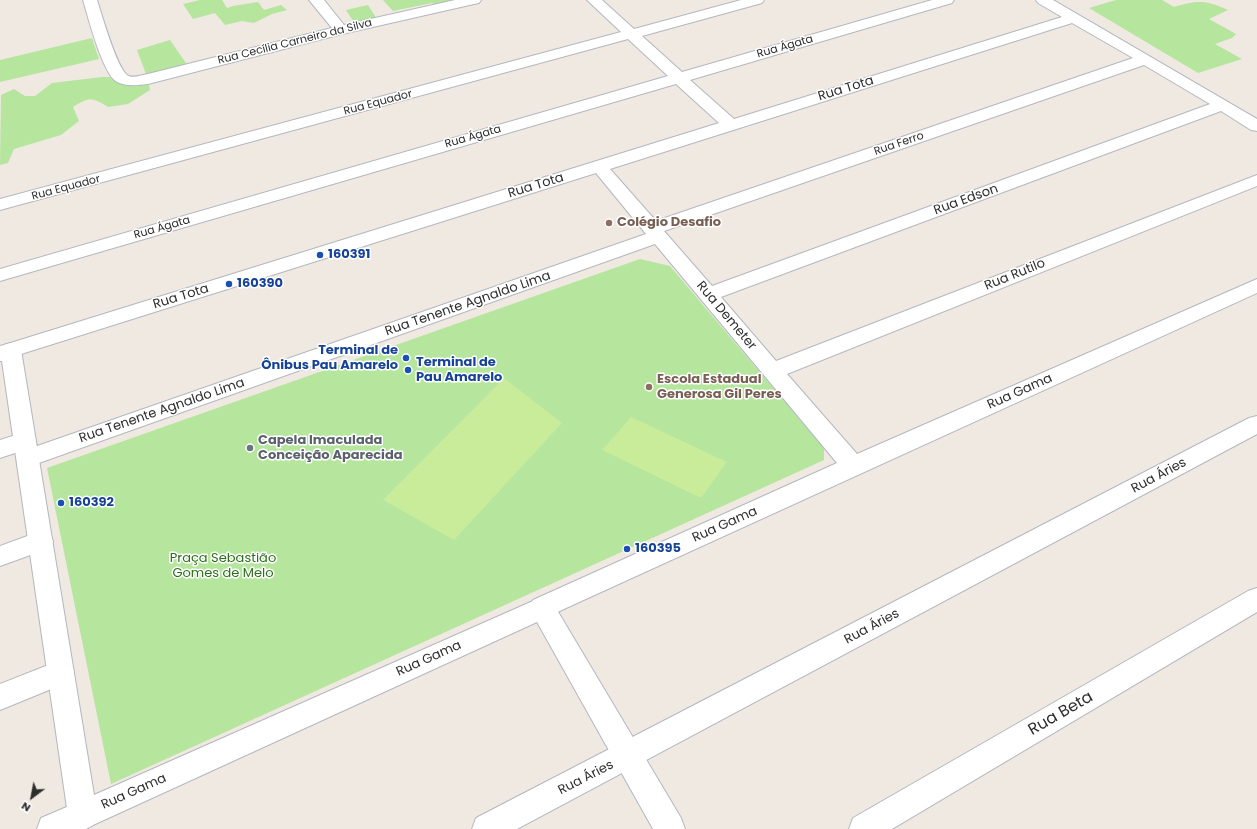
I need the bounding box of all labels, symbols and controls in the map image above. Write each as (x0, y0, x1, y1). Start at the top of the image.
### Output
street label: Rua Cecília Carneiro da Silva (216, 16, 374, 68)
street label: Rua Ágata (755, 33, 815, 61)
street label: Rua Tota (816, 73, 876, 105)
street label: Rua Equador (342, 88, 414, 118)
street label: Rua Ágata (443, 123, 503, 151)
street label: Rua Ferro (872, 129, 926, 159)
street label: Rua Tota (506, 170, 566, 202)
street label: Rua Equador (30, 173, 102, 203)
street label: Rua Edson (932, 181, 1000, 219)
street label: Rua Ágata (132, 214, 192, 242)
place label: Colégio Desafio (617, 215, 721, 231)
marker: Colégio Desafio (604, 218, 614, 228)
place label: 160391 (328, 247, 370, 263)
marker: 160391 (315, 250, 325, 260)
street label: Rua Rutilo (982, 256, 1048, 294)
street label: Rua Tenente Agnaldo Lima (383, 268, 553, 340)
place label: 160390 (237, 276, 283, 292)
street label: Rua Demeter (693, 278, 759, 354)
marker: 160390 (224, 279, 234, 289)
street label: Rua Tota (151, 281, 211, 313)
place label: Terminal de Ônibus Pau Amarelo (261, 343, 398, 374)
marker: Terminal de Ônibus Pau Amarelo (401, 353, 411, 363)
place label: Terminal de Pau Amarelo (416, 355, 502, 386)
marker: Terminal de Pau Amarelo (403, 365, 413, 375)
street label: Rua Gama (985, 371, 1055, 413)
place label: Escola Estadual Generosa Gil Peres (657, 372, 782, 403)
street label: Rua Tenente Agnaldo Lima (77, 375, 247, 447)
marker: Escola Estadual Generosa Gil Peres (644, 382, 654, 392)
place label: Capela Imaculada Conceição Aparecida (258, 433, 403, 464)
marker: Capela Imaculada Conceição Aparecida (245, 443, 255, 453)
street label: Rua Áries (1129, 455, 1189, 497)
place label: 160392 (69, 495, 114, 511)
marker: 160392 (56, 498, 66, 508)
street label: Rua Gama (690, 504, 760, 546)
place label: 160395 (635, 541, 681, 557)
marker: 160395 (622, 544, 632, 554)
park label: Praça Sebastião Gomes de Melo (170, 551, 276, 582)
street label: Rua Áries (842, 606, 902, 648)
street label: Rua Gama (394, 638, 464, 680)
street label: Rua Beta (1025, 688, 1097, 740)
street label: Rua Áries (556, 757, 616, 799)
street label: Rua Gama (99, 771, 169, 813)
north arrow (12, 777, 52, 817)
text: N (18, 798, 33, 816)

